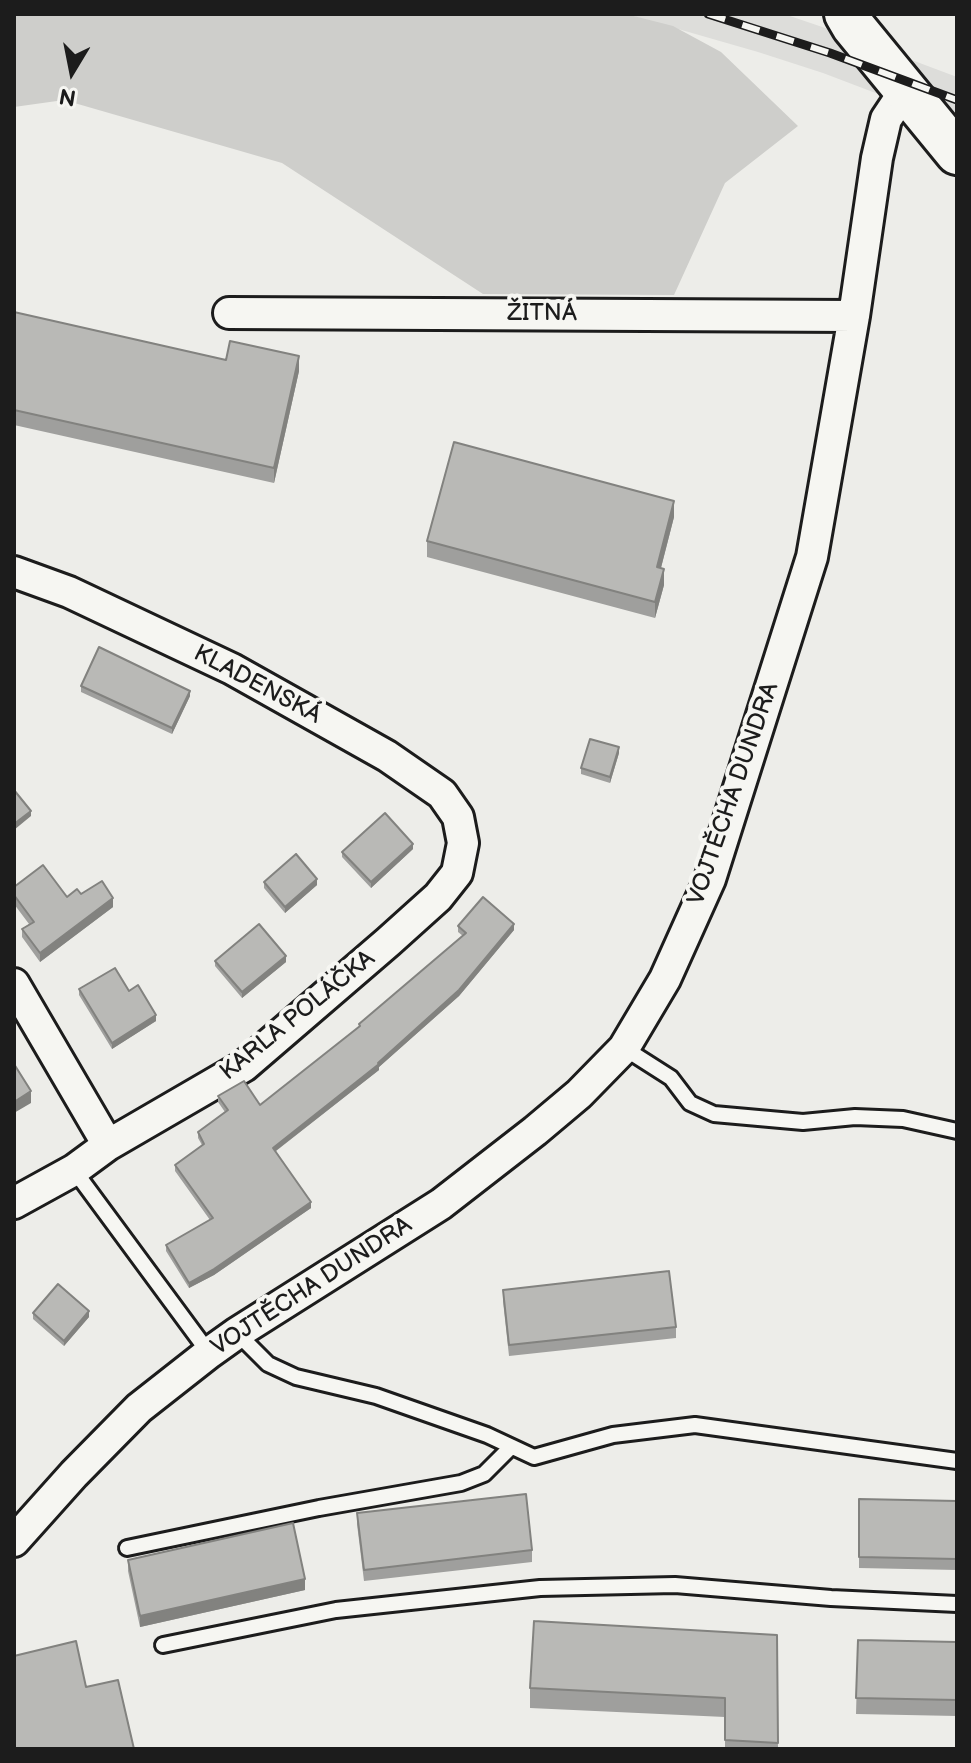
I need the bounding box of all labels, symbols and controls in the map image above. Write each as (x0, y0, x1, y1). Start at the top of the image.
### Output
north arrow (32, 32, 112, 112)
text: N (57, 81, 78, 111)
street label: ŽITNÁ (507, 300, 577, 328)
street label: KLADENSKÁ (188, 639, 326, 731)
street label: VOJTĚCHA DUNDRA (682, 679, 786, 909)
street label: KARLA POLÁČKA (215, 945, 381, 1087)
street label: VOJTĚCHA DUNDRA (206, 1211, 418, 1363)

